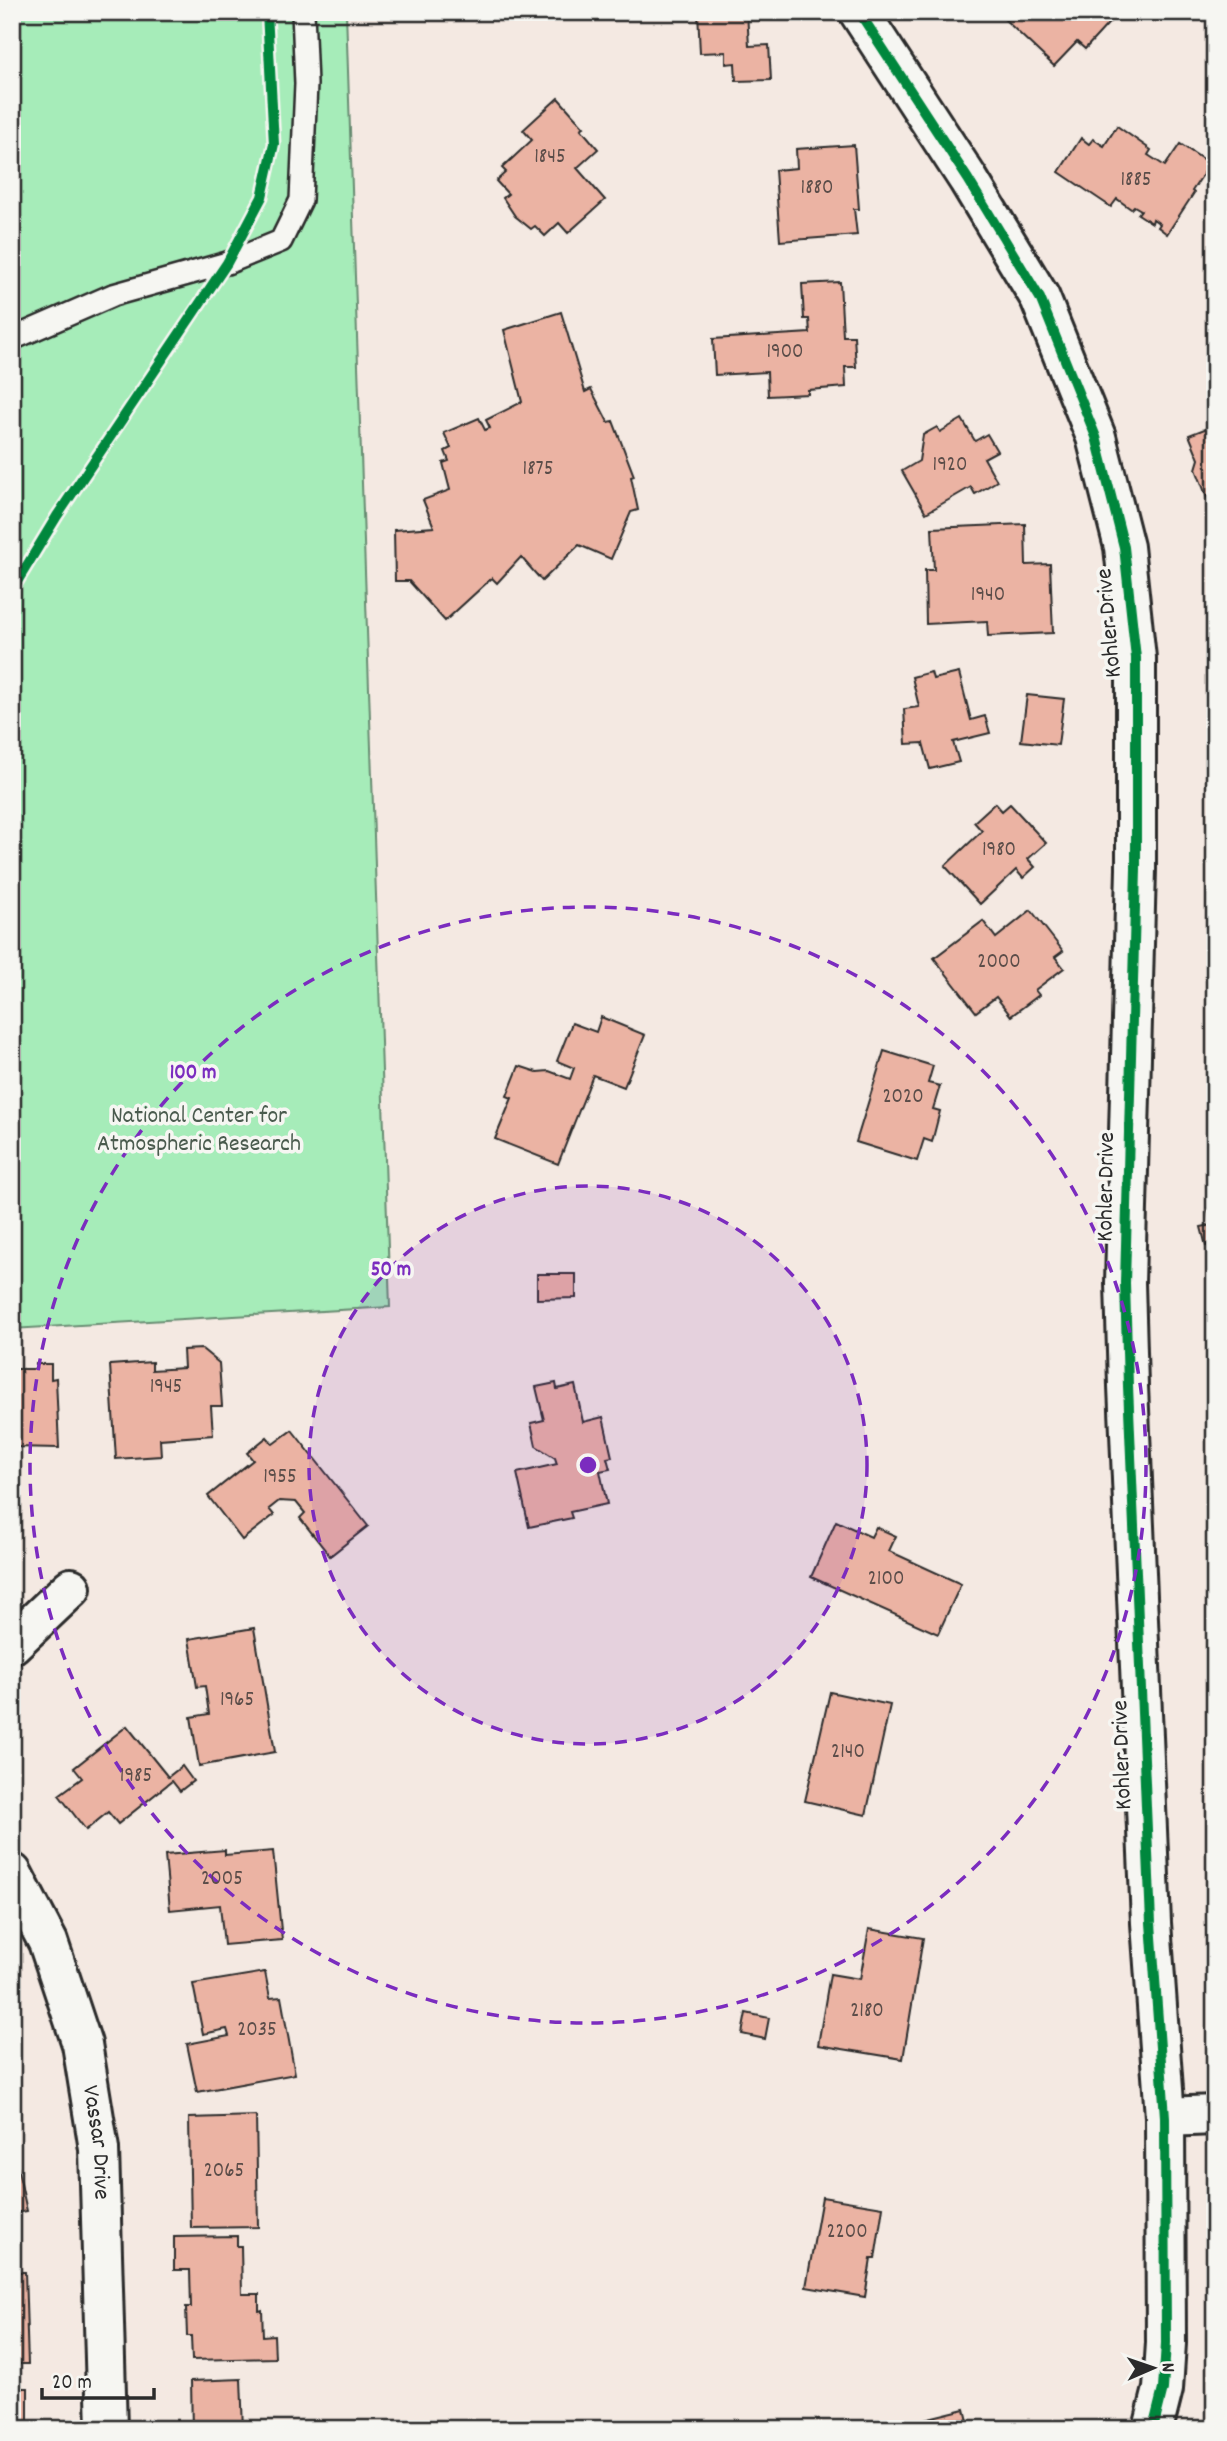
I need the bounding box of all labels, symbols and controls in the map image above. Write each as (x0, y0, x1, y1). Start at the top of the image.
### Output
house number: 1845 (534, 143, 566, 173)
house number: 1885 (1120, 166, 1152, 196)
house number: 1880 (801, 174, 833, 204)
house number: 1900 (766, 338, 804, 368)
house number: 1920 (933, 451, 967, 481)
house number: 1875 (523, 455, 553, 485)
street label: Kohler Drive (1088, 567, 1132, 679)
house number: 1940 (971, 581, 1005, 611)
house number: 1980 (982, 836, 1016, 866)
house number: 2000 (977, 948, 1021, 978)
text: 100 m (170, 1059, 216, 1089)
house number: 2020 (882, 1083, 924, 1113)
park label: National Center for Atmospheric Research (97, 1100, 301, 1162)
street label: Kohler Drive (1089, 1132, 1125, 1242)
text: 50 m (371, 1256, 411, 1286)
house number: 1945 (150, 1373, 182, 1403)
centre of rings (576, 1453, 600, 1477)
house number: 1955 (263, 1463, 297, 1493)
house number: 2100 (868, 1565, 904, 1595)
house number: 1965 (220, 1686, 254, 1716)
street label: Kohler Drive (1104, 1700, 1142, 1810)
house number: 2140 (831, 1738, 865, 1768)
house number: 1985 (120, 1762, 152, 1792)
house number: 2005 (201, 1865, 243, 1895)
house number: 2180 (850, 1997, 884, 2027)
house number: 2035 (237, 2016, 277, 2046)
street label: Vassar Drive (72, 2083, 117, 2200)
house number: 2065 (204, 2157, 244, 2187)
house number: 2200 (826, 2218, 868, 2248)
north arrow (1118, 2332, 1188, 2402)
scale bar (42, 2357, 154, 2401)
text: N (1153, 2362, 1180, 2373)
text: 20 m (52, 2369, 92, 2399)

